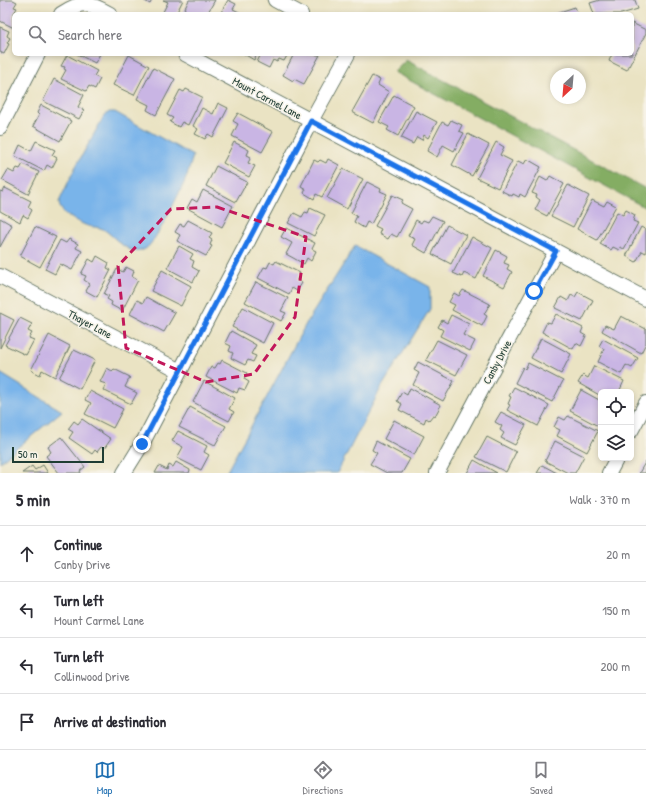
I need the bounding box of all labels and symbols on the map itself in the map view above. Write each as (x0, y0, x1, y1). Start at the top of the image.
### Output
north arrow (550, 68, 586, 104)
street label: Mount Carmel Lane (230, 74, 305, 122)
route start (525, 282, 543, 300)
street label: Thayer Lane (66, 307, 115, 342)
street label: Canby Drive (480, 337, 515, 386)
route end (133, 435, 151, 453)
scale bar (12, 445, 104, 464)

